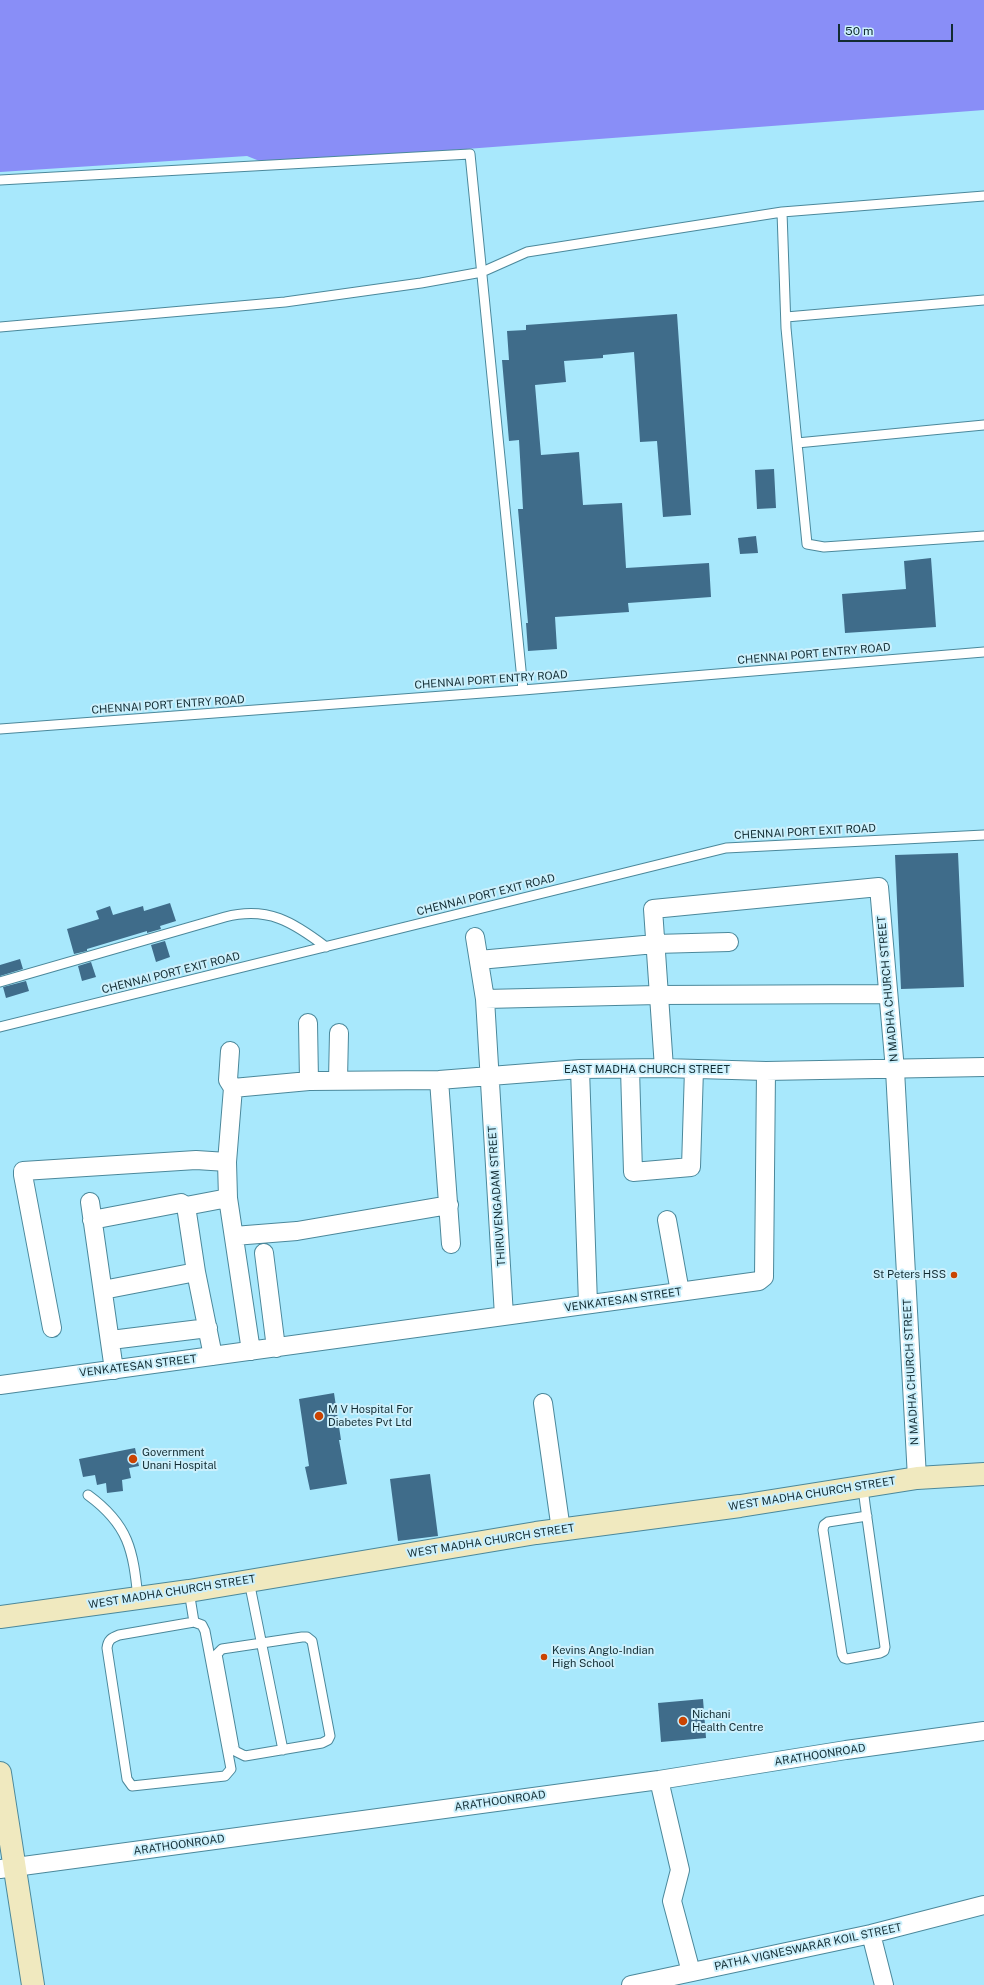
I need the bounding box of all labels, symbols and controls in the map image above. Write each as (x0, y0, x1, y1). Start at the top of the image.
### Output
scale bar (840, 16, 955, 42)
text: 50 m (845, 24, 873, 38)
street label: CHENNAI PORT ENTRY ROAD (737, 641, 891, 667)
street label: CHENNAI PORT ENTRY ROAD (414, 668, 568, 692)
street label: CHENNAI PORT ENTRY ROAD (91, 693, 245, 717)
street label: CHENNAI PORT EXIT ROAD (734, 822, 876, 842)
street label: CHENNAI PORT EXIT ROAD (415, 871, 557, 919)
street label: N MADHA CHURCH STREET (875, 916, 901, 1062)
street label: CHENNAI PORT EXIT ROAD (100, 949, 242, 997)
street label: EAST MADHA CHURCH STREET (564, 1063, 730, 1077)
street label: THIRUVENGADAM STREET (486, 1125, 508, 1267)
place label: St Peters HSS (873, 1268, 946, 1282)
marker: St Peters HSS (949, 1270, 959, 1280)
street label: VENKATESAN STREET (564, 1285, 682, 1315)
street label: N MADHA CHURCH STREET (901, 1299, 921, 1445)
street label: VENKATESAN STREET (79, 1352, 197, 1380)
place label: M V Hospital For Diabetes Pvt Ltd (328, 1403, 413, 1429)
marker: M V Hospital For Diabetes Pvt Ltd (313, 1410, 325, 1422)
place label: Government Unani Hospital (142, 1446, 217, 1472)
marker: Government Unani Hospital (127, 1453, 139, 1465)
street label: WEST MADHA CHURCH STREET (727, 1474, 897, 1514)
street label: WEST MADHA CHURCH STREET (406, 1521, 576, 1561)
street label: WEST MADHA CHURCH STREET (87, 1572, 257, 1612)
place label: Kevins Anglo-Indian High School (552, 1644, 654, 1670)
marker: Kevins Anglo-Indian High School (539, 1652, 549, 1662)
place label: Nichani Health Centre (692, 1708, 763, 1734)
marker: Nichani Health Centre (677, 1715, 689, 1727)
street label: ARATHOONROAD (774, 1741, 866, 1769)
street label: ARATHOONROAD (454, 1788, 546, 1814)
street label: ARATHOONROAD (133, 1832, 225, 1858)
street label: PATHA VIGNESWARAR KOIL STREET (713, 1921, 903, 1973)

